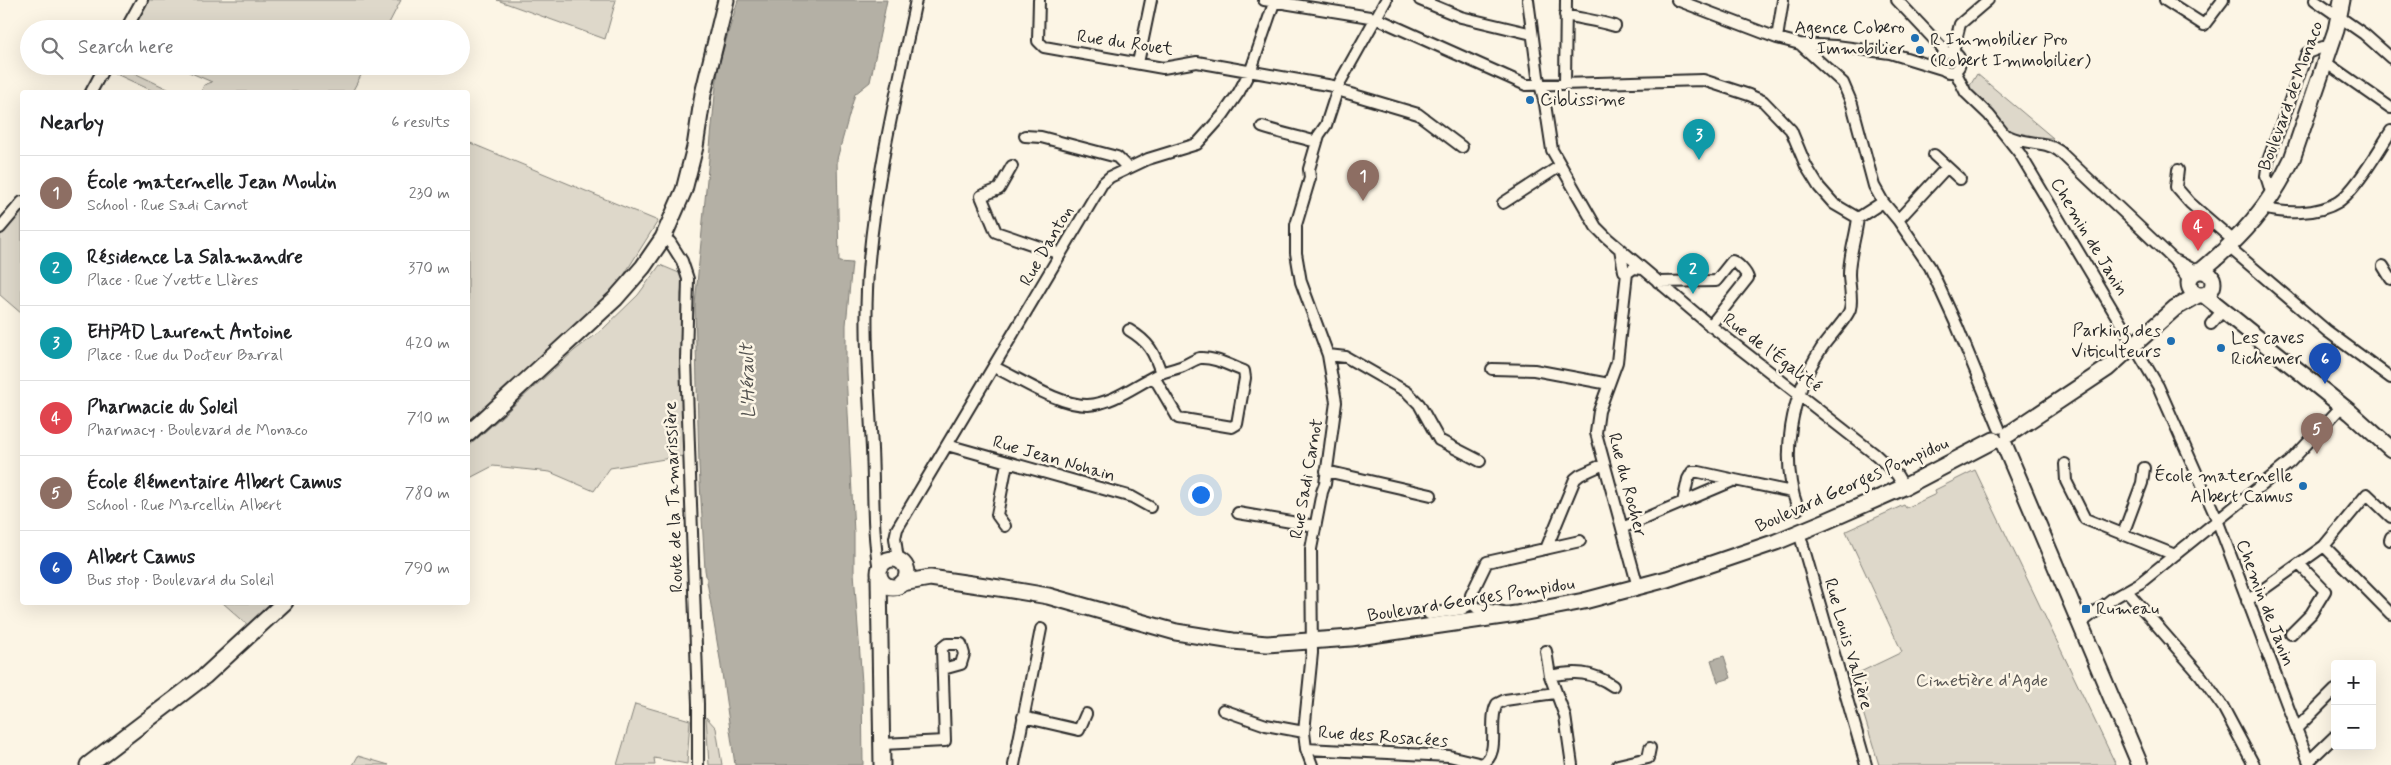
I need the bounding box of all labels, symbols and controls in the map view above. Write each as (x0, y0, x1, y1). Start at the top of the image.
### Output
place label: Agence Cobero Immobilier (1794, 16, 1905, 61)
street label: Boulevard de Monaco (2253, 18, 2329, 174)
search box (20, 20, 470, 75)
street label: Rue du Rouet (1075, 24, 1175, 62)
place label: R Immobilier Pro (Robert Immobilier) (1930, 28, 2091, 73)
marker: Agence Cobero Immobilier (1909, 32, 1921, 44)
icon: search (38, 34, 66, 62)
text: Search here (78, 35, 174, 60)
marker: R Immobilier Pro (Robert Immobilier) (1914, 44, 1926, 56)
place label: Ciblissime (1540, 88, 1626, 112)
marker: Ciblissime (1524, 94, 1536, 106)
text: Nearby (40, 109, 104, 137)
text: 6 results (391, 112, 450, 133)
pin: 3 (1683, 119, 1715, 160)
pin: 1 (1347, 160, 1379, 201)
text: École maternelle Jean Moulin (87, 170, 337, 195)
street label: Chemin de Janin (2044, 173, 2134, 301)
text: 1 (52, 183, 60, 204)
text: 230 m (409, 183, 450, 204)
text: School · Rue Sadi Carnot (87, 195, 249, 216)
street label: Rue Danton (1014, 201, 1080, 291)
pin: 4 (2182, 210, 2214, 251)
text: Résidence La Salamandre (87, 245, 303, 270)
pin: 2 (1677, 253, 1709, 294)
text: 2 (52, 258, 60, 279)
text: 370 m (408, 258, 450, 279)
text: Place · Rue Yvette Llères (87, 270, 258, 291)
street label: Rue de l'Égalité (1717, 308, 1827, 398)
place label: Parking des Viticulteurs (2071, 319, 2161, 364)
text: EHPAD Laurent Antoine (87, 320, 292, 345)
place label: Les caves Richemer (2231, 326, 2304, 371)
text: 3 (52, 333, 60, 354)
text: 420 m (406, 333, 450, 354)
marker: Parking des Viticulteurs (2165, 335, 2177, 347)
water label: L'Hérault (734, 341, 762, 419)
marker: Les caves Richemer (2215, 342, 2227, 354)
pin: 6 (2309, 343, 2341, 384)
text: Place · Rue du Docteur Barral (87, 345, 283, 366)
text: Pharmacie du Soleil (87, 395, 238, 420)
street label: Route de la Tamarissière (659, 401, 689, 593)
text: 4 (51, 408, 61, 429)
text: 710 m (407, 408, 450, 429)
pin: 5 (2301, 413, 2333, 454)
street label: Rue Sadi Carnot (1285, 417, 1329, 541)
text: Pharmacy · Boulevard de Monaco (87, 420, 308, 441)
street label: Rue Jean Nohain (990, 430, 1118, 488)
street label: Rue du Rocher (1602, 430, 1652, 540)
street label: Boulevard Georges Pompidou (1751, 431, 1953, 540)
place label: École maternelle Albert Camus (2154, 464, 2293, 509)
text: École élémentaire Albert Camus (87, 470, 342, 495)
marker: École maternelle Albert Camus (2297, 480, 2309, 492)
your location (1188, 482, 1214, 508)
text: 5 (51, 483, 61, 504)
text: 780 m (405, 483, 450, 504)
text: School · Rue Marcellin Albert (87, 495, 282, 516)
street label: Chemin de Janin (2230, 536, 2300, 670)
text: Albert Camus (87, 545, 195, 570)
text: 6 (52, 558, 60, 579)
text: 790 m (404, 558, 450, 579)
text: Bus stop · Boulevard du Soleil (87, 570, 274, 591)
street label: Boulevard Georges Pompidou (1366, 572, 1577, 630)
street label: Rue Louis Vallière (1818, 576, 1878, 713)
place label: Rumeau (2096, 597, 2159, 621)
marker: Rumeau (2080, 603, 2092, 615)
map controls (2331, 660, 2376, 750)
button: + (2331, 660, 2376, 705)
park label: Cimetière d'Agde (1916, 669, 2048, 693)
button: − (2331, 705, 2376, 750)
street label: Rue des Rosacées (1317, 720, 1449, 754)

